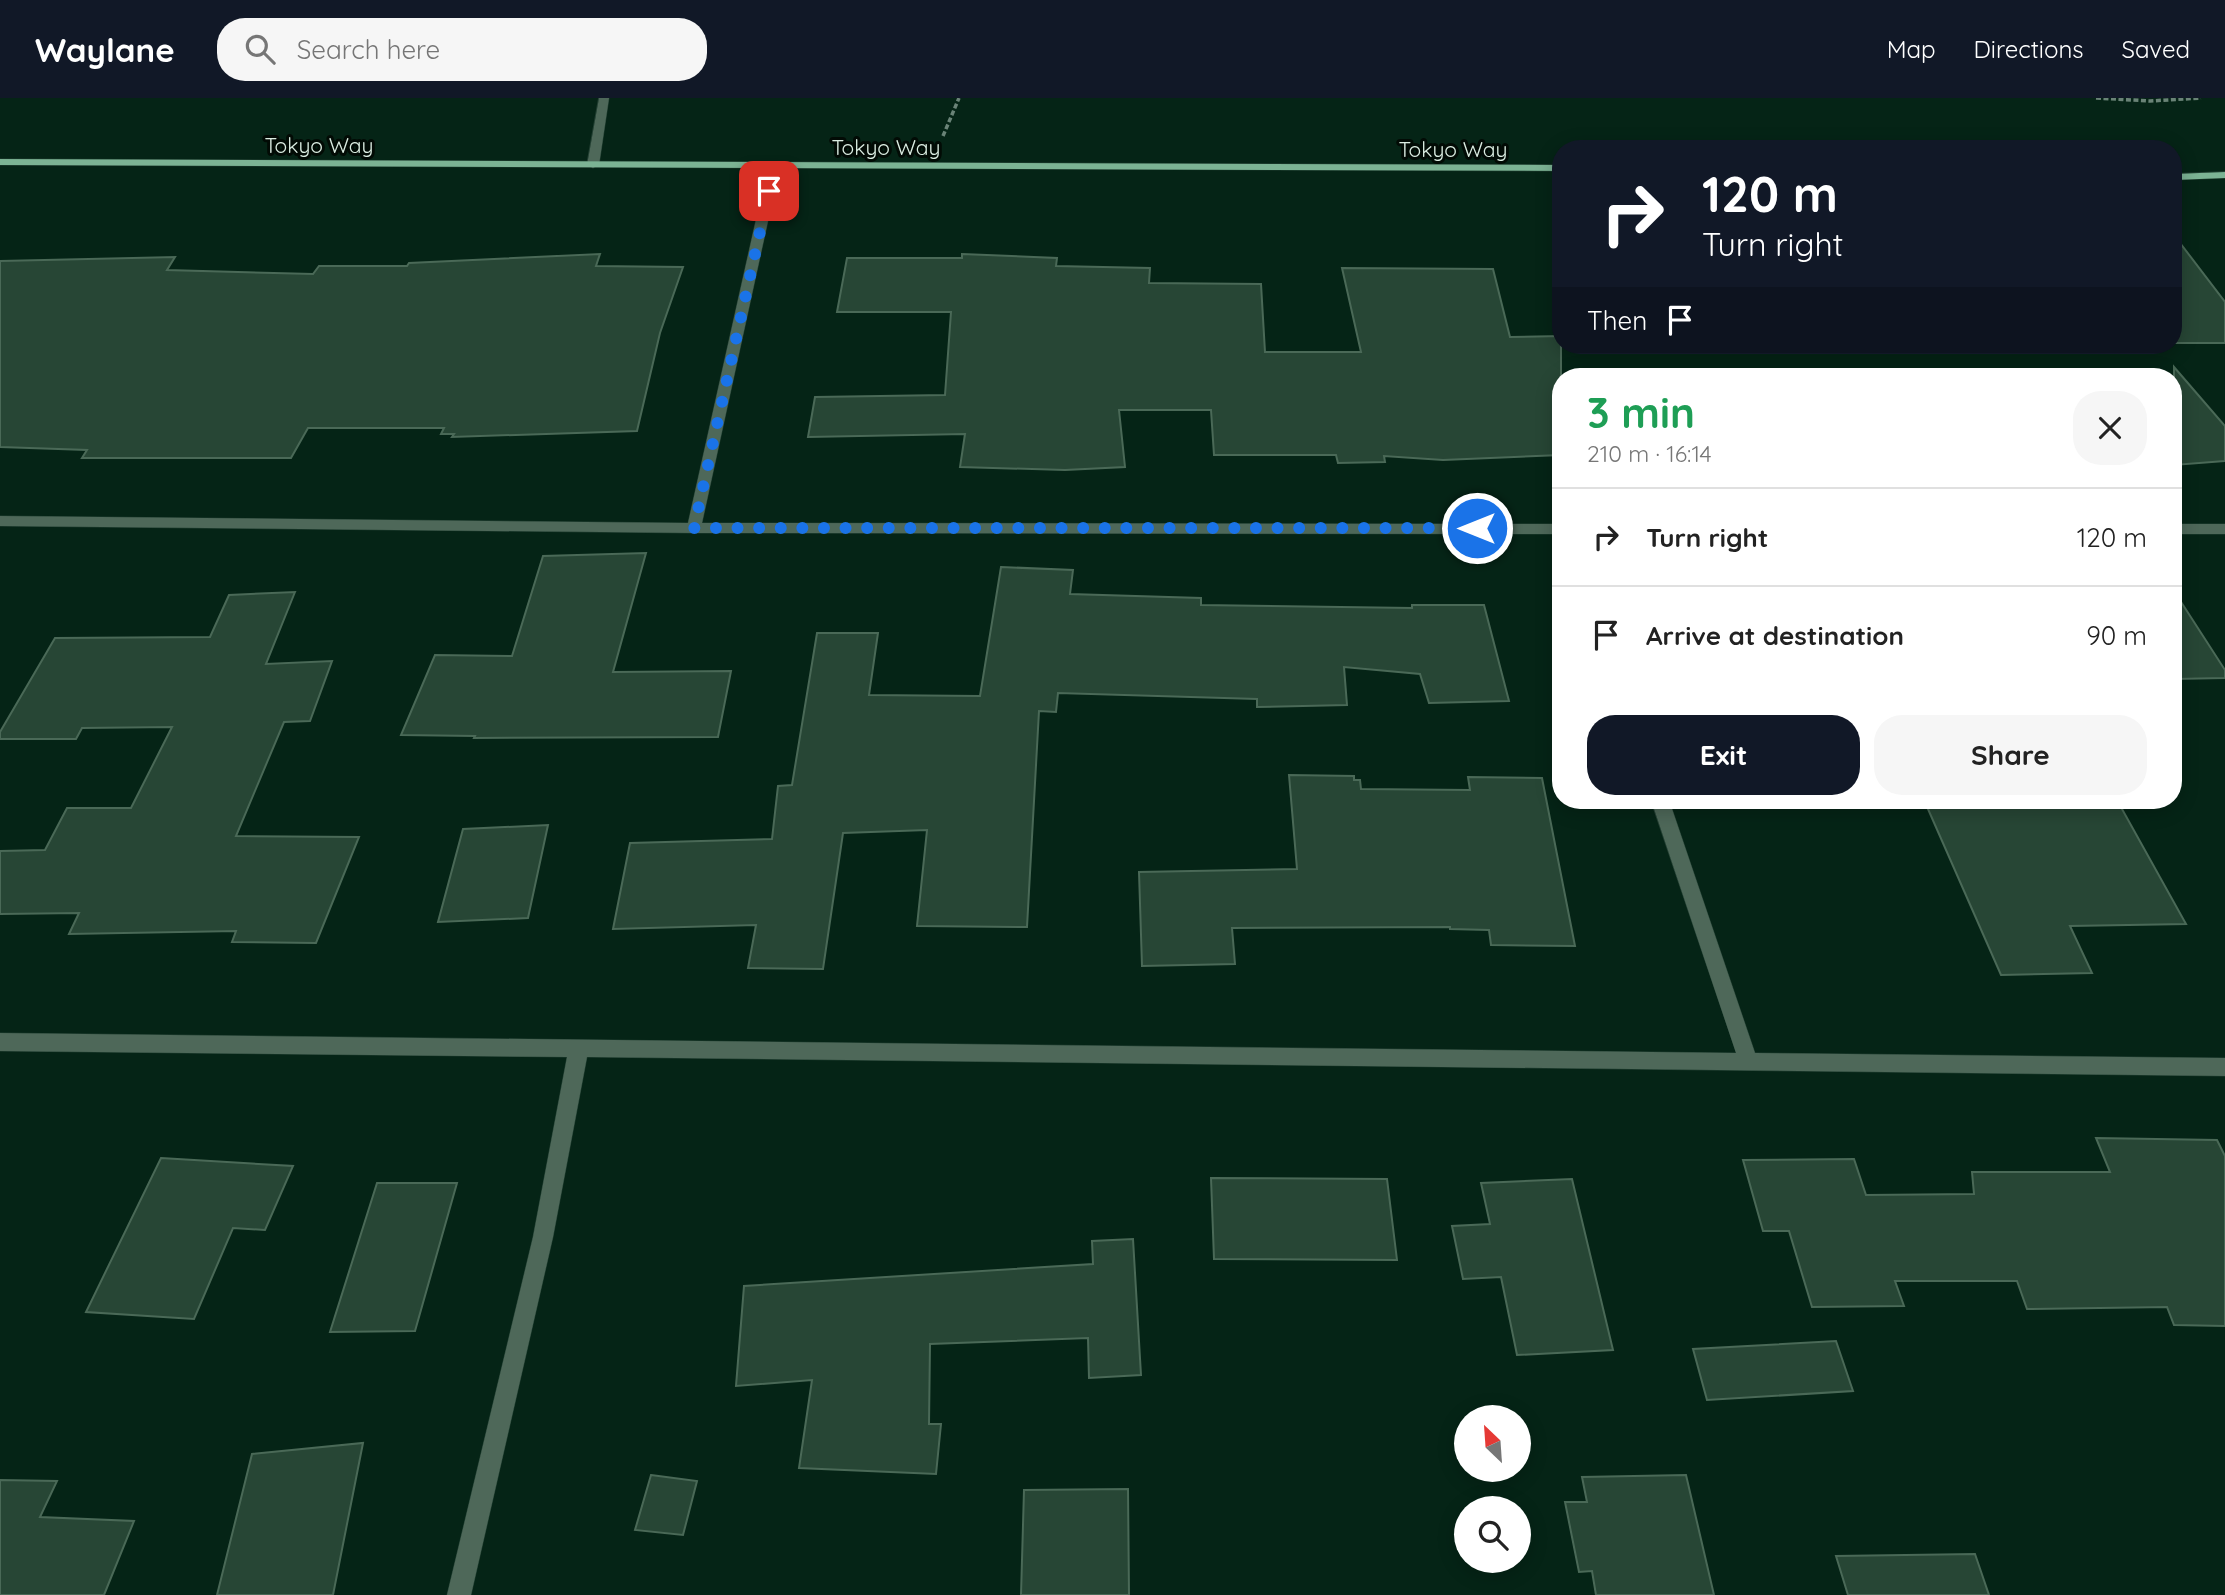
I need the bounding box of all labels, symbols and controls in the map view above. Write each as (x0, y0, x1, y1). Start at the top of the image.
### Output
search box (217, 18, 707, 81)
text: Waylane (35, 29, 175, 70)
icon: search (241, 30, 279, 68)
text: Search here (297, 33, 440, 66)
text: Map (1887, 34, 1936, 64)
text: Directions (1974, 34, 2084, 64)
text: Saved (2122, 34, 2190, 64)
street label: Tokyo Way (264, 132, 374, 158)
street label: Tokyo Way (831, 134, 941, 160)
street label: Tokyo Way (1398, 136, 1508, 162)
pin (739, 161, 799, 221)
text: 120 m (1702, 163, 1838, 224)
icon: right (1587, 168, 1678, 259)
icon: arrive (750, 172, 788, 210)
text: Turn right (1702, 224, 1843, 264)
icon: arrive (1661, 301, 1699, 339)
text: Then (1587, 304, 1647, 337)
text: 3 min (1587, 386, 1695, 439)
button: close (2073, 391, 2147, 465)
text: 210 m · 16:14 (1587, 439, 1712, 468)
position arrow (1440, 491, 1514, 565)
icon: right (1587, 518, 1625, 556)
text: Turn right (1646, 521, 1768, 554)
text: 120 m (2077, 521, 2147, 554)
icon: arrive (1587, 616, 1625, 654)
text: Arrive at destination (1646, 619, 1904, 652)
text: 90 m (2086, 619, 2147, 652)
button: Exit (1587, 715, 1860, 795)
button: Share (1874, 715, 2147, 795)
north arrow (1454, 1405, 1531, 1482)
map controls (1454, 1405, 1531, 1573)
button: search (1454, 1496, 1531, 1573)

